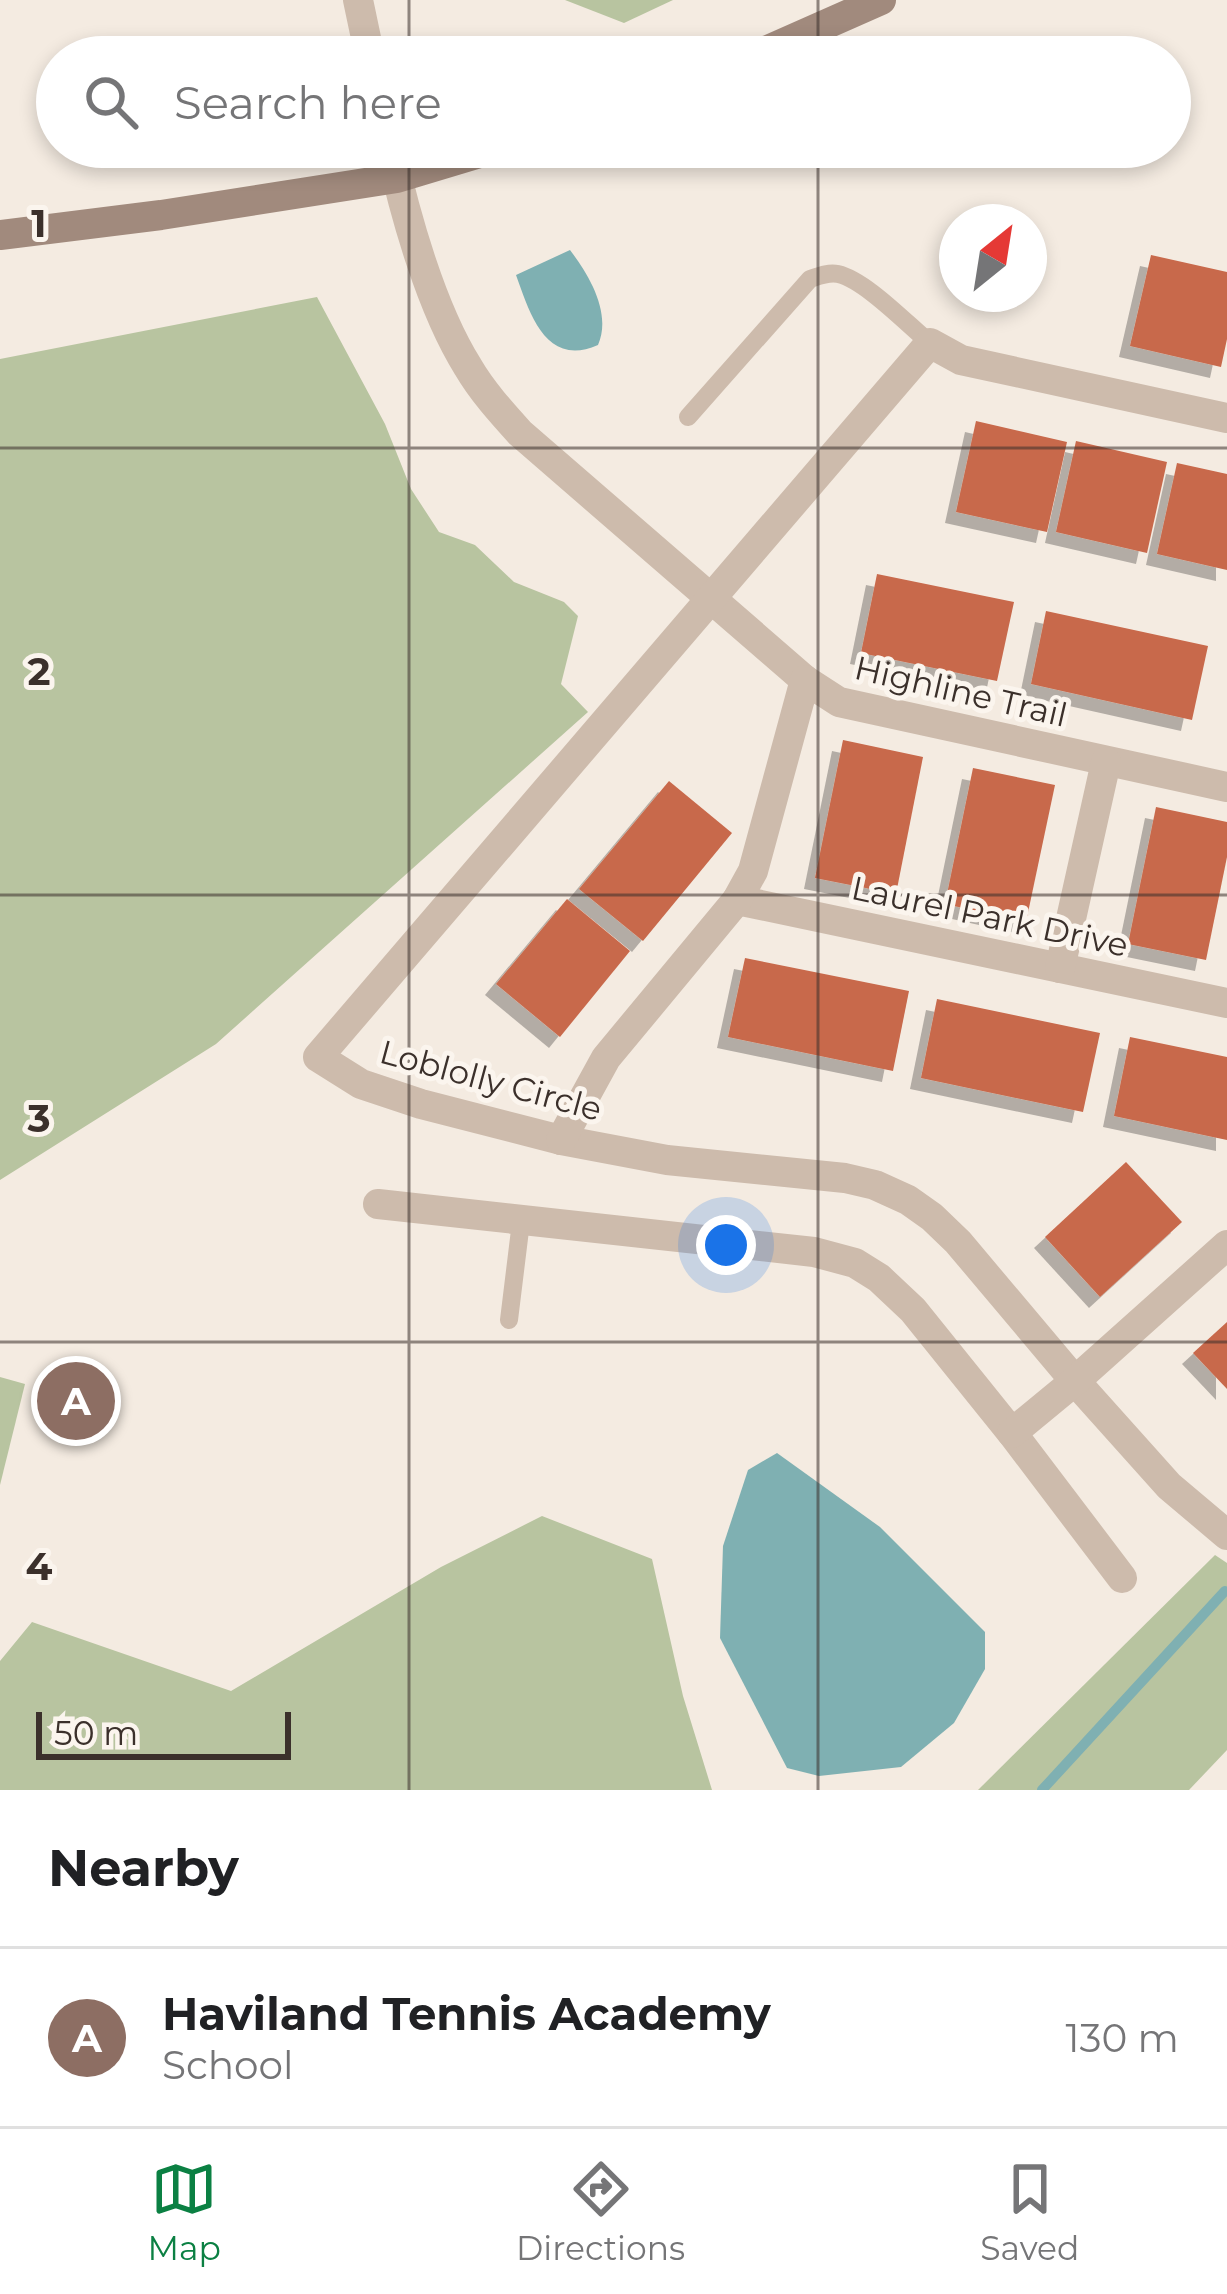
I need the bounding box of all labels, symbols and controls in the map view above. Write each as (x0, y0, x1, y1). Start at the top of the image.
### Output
search box (36, 36, 1191, 168)
icon: search (78, 69, 144, 135)
text: Search here (174, 75, 442, 130)
text: 1 (31, 199, 47, 247)
north arrow (939, 204, 1047, 312)
text: 2 (27, 647, 51, 695)
street label: Highline Trail (851, 647, 1071, 735)
street label: Laurel Park Drive (848, 867, 1132, 965)
street label: Loblolly Circle (376, 1031, 606, 1129)
text: 3 (26, 1094, 51, 1142)
your location (696, 1215, 756, 1275)
pin: A (37, 1356, 115, 1446)
text: 4 (26, 1542, 53, 1590)
scale bar (36, 1706, 291, 1759)
text: 50 m (54, 1713, 138, 1753)
text: Nearby (48, 1837, 239, 1899)
text: Haviland Tennis Academy (162, 1986, 771, 2041)
text: A (72, 2014, 102, 2062)
text: 130 m (1066, 2014, 1179, 2062)
text: School (162, 2041, 293, 2089)
tab: Map (148, 2156, 221, 2268)
tab: Directions (516, 2156, 685, 2268)
tab: Saved (980, 2156, 1079, 2268)

